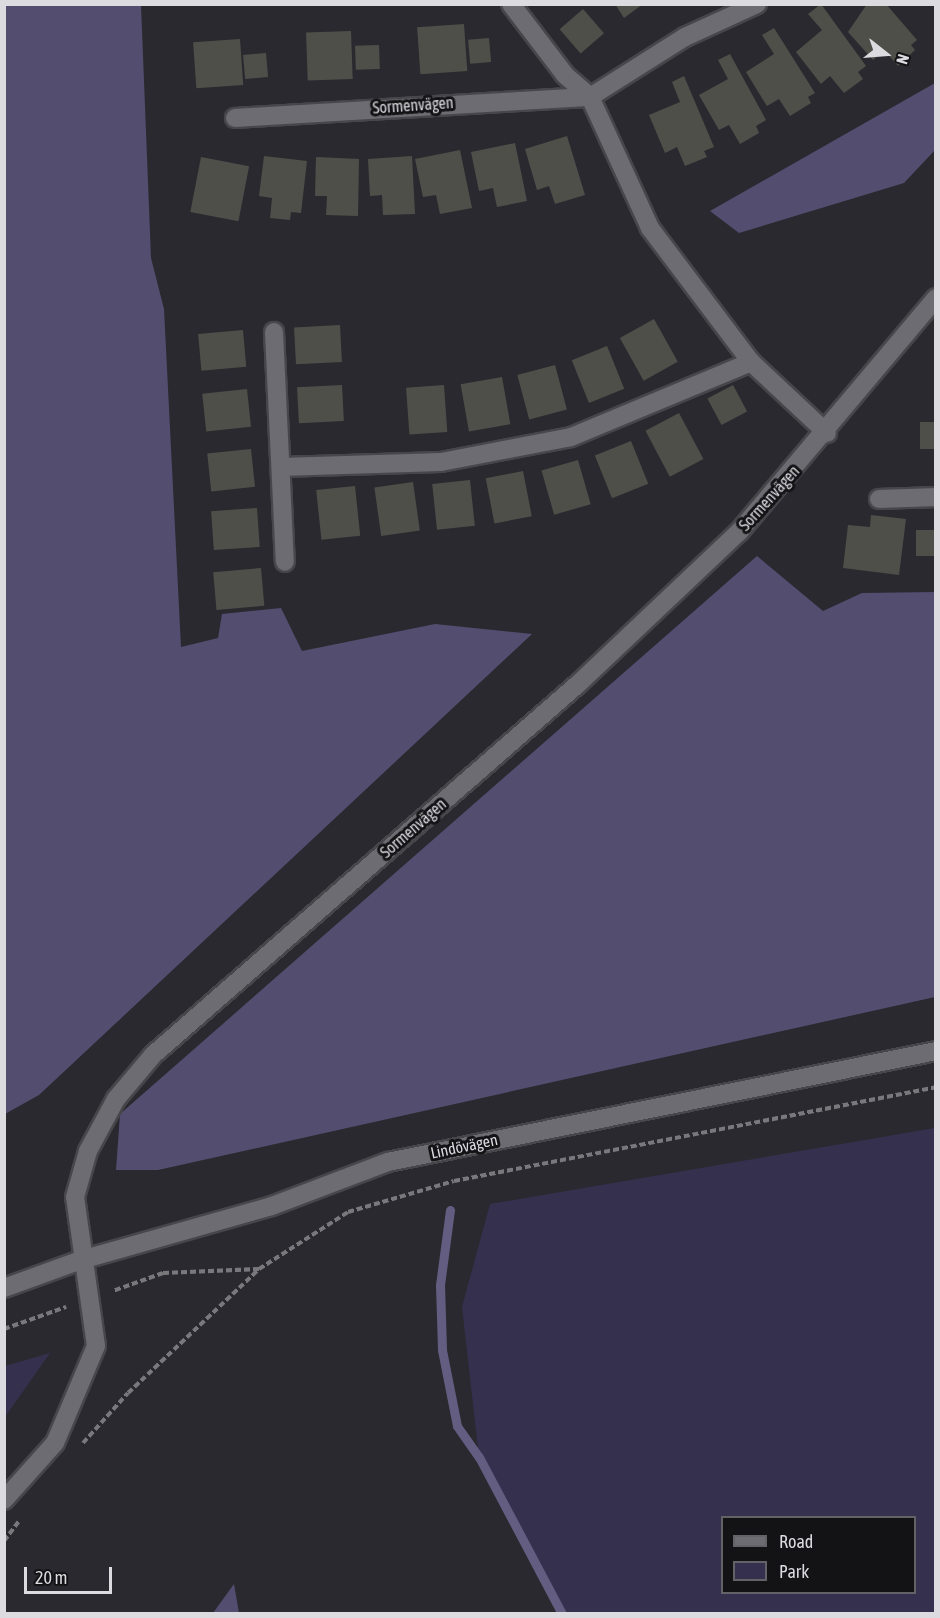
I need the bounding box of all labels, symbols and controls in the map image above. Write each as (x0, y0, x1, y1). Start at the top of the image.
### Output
north arrow (856, 24, 916, 84)
text: N (893, 52, 913, 66)
street label: Sormenvägen (372, 93, 454, 117)
street label: Sormenvägen (735, 461, 803, 535)
street label: Sormenvägen (376, 794, 450, 862)
street label: Lindövägen (429, 1130, 499, 1162)
legend (721, 1516, 916, 1594)
text: Road (779, 1531, 813, 1552)
scale bar (27, 1555, 116, 1593)
text: Park (779, 1561, 809, 1582)
text: 20 m (35, 1567, 67, 1588)

